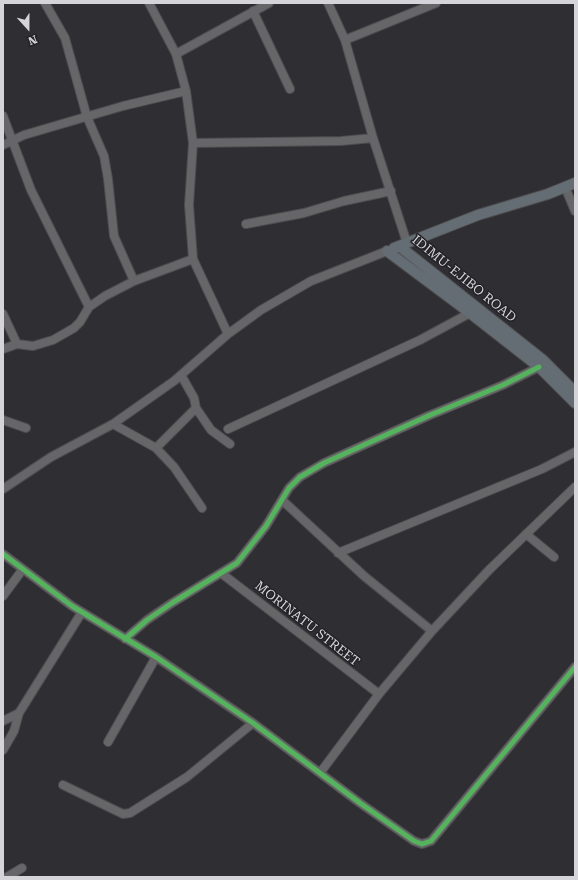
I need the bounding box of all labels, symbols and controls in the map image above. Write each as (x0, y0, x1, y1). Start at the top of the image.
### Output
north arrow (8, 8, 48, 48)
text: N (26, 32, 39, 47)
street label: IDIMU-EJIBO ROAD (409, 232, 519, 326)
street label: MORINATU STREET (251, 578, 363, 670)

